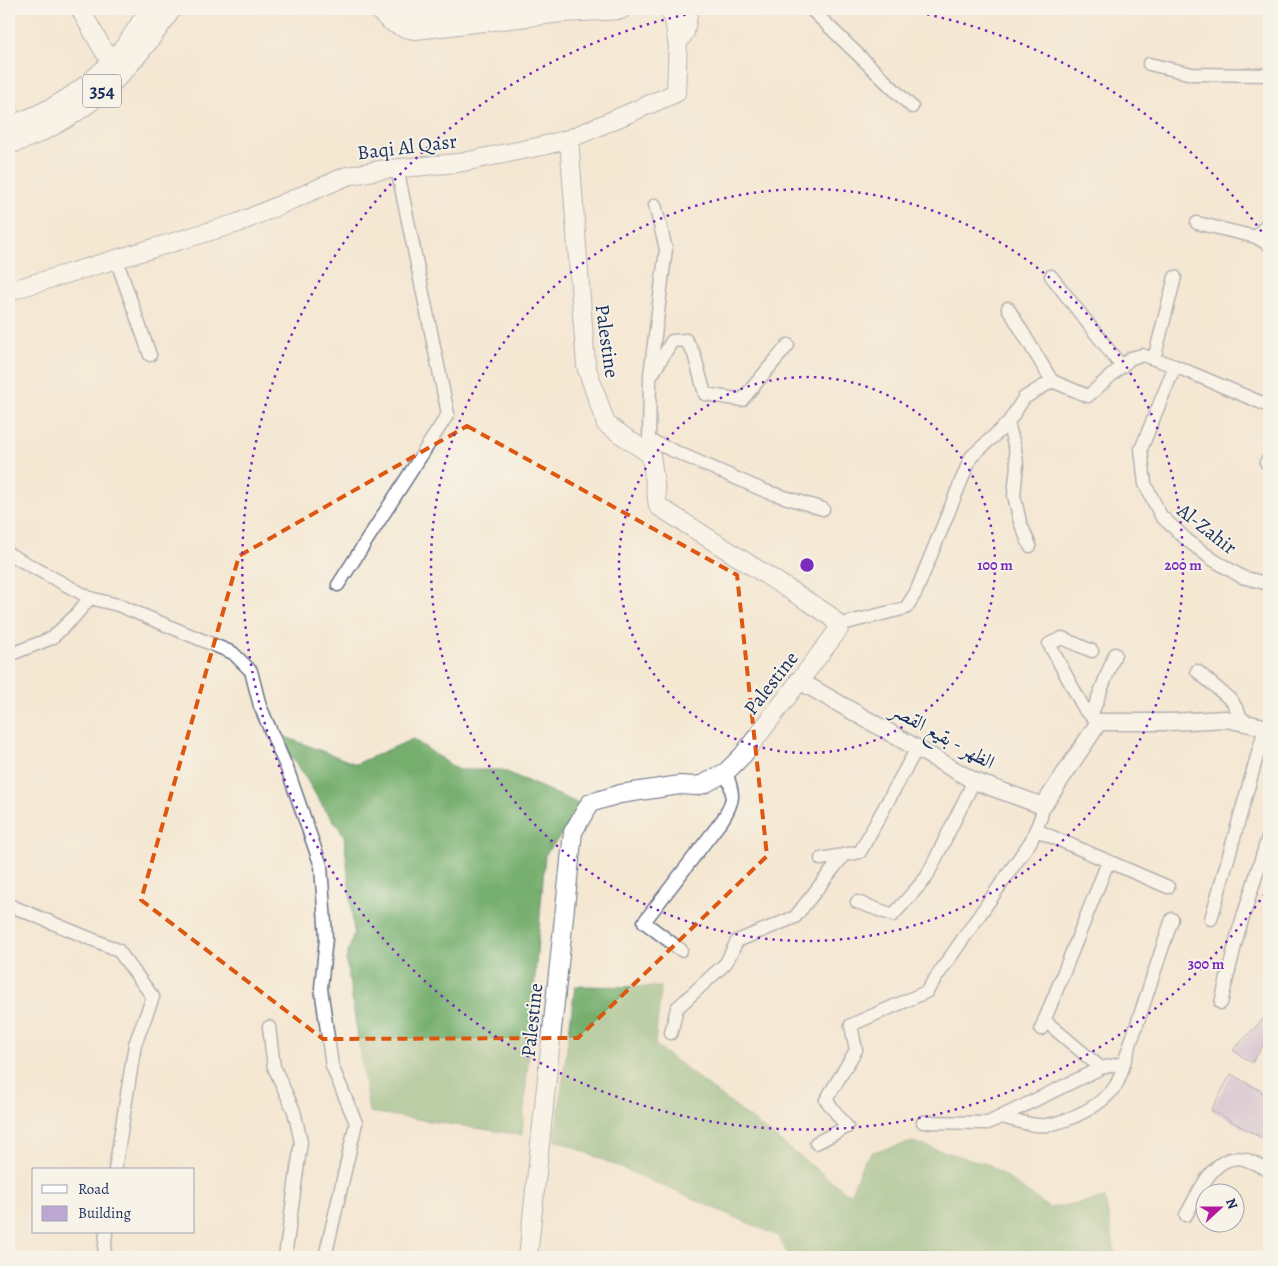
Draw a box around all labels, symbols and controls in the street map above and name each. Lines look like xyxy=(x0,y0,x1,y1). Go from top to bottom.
road number: 354 xyxy=(83,74,121,108)
street label: Baqi Al Qasr xyxy=(356,127,459,167)
street label: Palestine xyxy=(588,302,626,380)
street label: Al-Zahir xyxy=(1171,497,1243,561)
text: 100 m xyxy=(977,555,1013,575)
text: 200 m xyxy=(1164,555,1202,575)
centre of rings xyxy=(798,556,816,574)
street label: Palestine xyxy=(738,646,804,720)
street label: الظهر - بقيع القصر xyxy=(882,695,1000,779)
text: 300 m xyxy=(1188,954,1225,974)
street label: Palestine xyxy=(515,982,549,1058)
legend xyxy=(32,1168,195,1234)
text: Road xyxy=(78,1179,110,1199)
north arrow xyxy=(1196,1184,1246,1234)
text: N xyxy=(1221,1195,1242,1212)
text: Building xyxy=(78,1203,131,1223)

